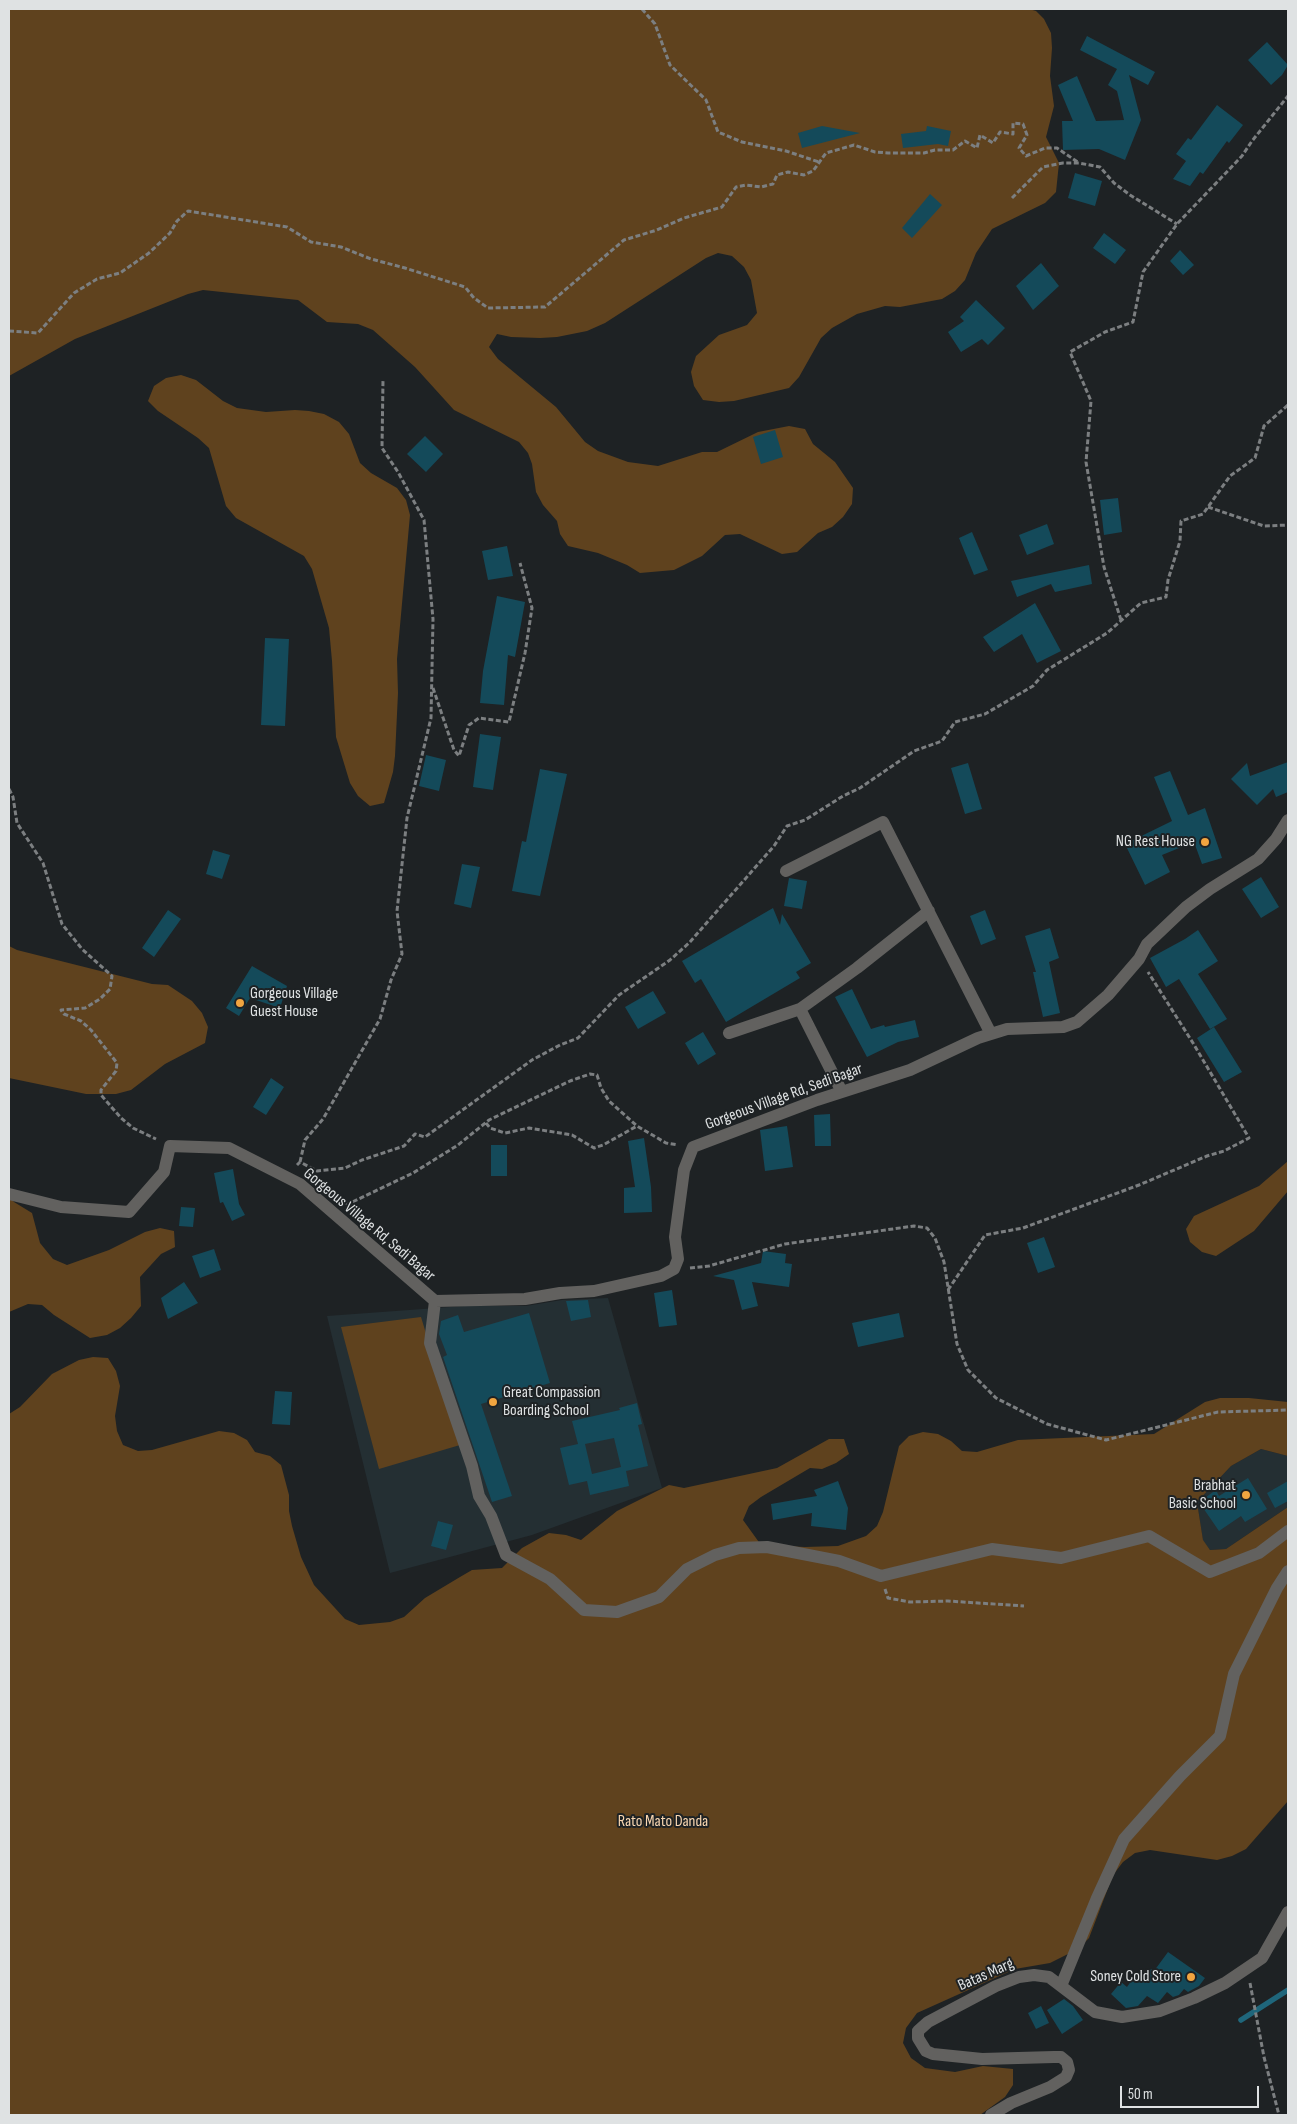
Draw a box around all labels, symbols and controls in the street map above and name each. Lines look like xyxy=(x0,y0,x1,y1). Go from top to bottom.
place label: NG Rest House xyxy=(1116,832,1195,852)
marker: NG Rest House xyxy=(1199,836,1211,848)
place label: Gorgeous Village Guest House xyxy=(250,984,338,1022)
marker: Gorgeous Village Guest House xyxy=(234,997,246,1009)
street label: Gorgeous Village Rd, Sedi Bagar xyxy=(703,1060,865,1134)
street label: Gorgeous Village Rd, Sedi Bagar xyxy=(299,1164,439,1286)
place label: Great Compassion Boarding School xyxy=(503,1383,600,1421)
marker: Great Compassion Boarding School xyxy=(487,1396,499,1408)
place label: Brabhat Basic School xyxy=(1169,1476,1236,1514)
marker: Brabhat Basic School xyxy=(1240,1489,1252,1501)
park label: Rato Mato Danda xyxy=(618,1812,708,1832)
street label: Batas Marg xyxy=(955,1954,1017,1996)
place label: Soney Cold Store xyxy=(1090,1967,1181,1987)
marker: Soney Cold Store xyxy=(1185,1971,1197,1983)
scale bar xyxy=(1122,2076,1261,2108)
text: 50 m xyxy=(1128,2085,1153,2104)

